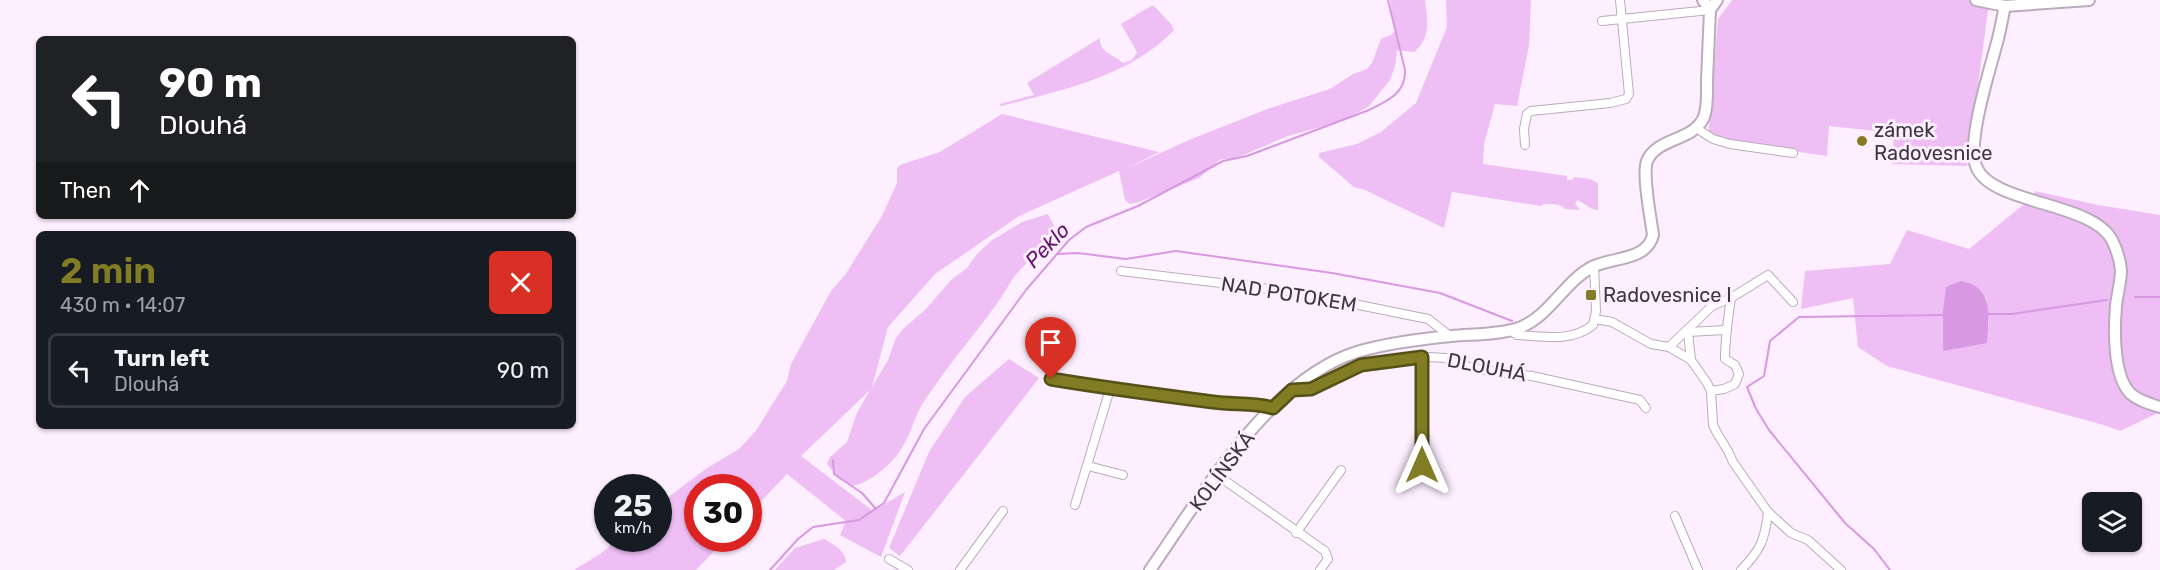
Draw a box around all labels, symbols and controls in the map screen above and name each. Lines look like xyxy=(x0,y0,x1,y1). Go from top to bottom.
text: 90 m xyxy=(159,58,262,108)
icon: left xyxy=(60,60,138,138)
text: Dlouhá xyxy=(159,109,247,141)
place label: zámek Radovesnice xyxy=(1874,118,1992,165)
marker: zámek Radovesnice xyxy=(1855,134,1869,148)
icon: ahead xyxy=(123,174,156,207)
text: Then xyxy=(60,177,111,204)
water label: Peklo xyxy=(1020,217,1074,273)
text: 2 min xyxy=(60,249,156,292)
button: close xyxy=(489,251,552,314)
street label: NAD POTOKEM xyxy=(1220,271,1358,317)
place label: Radovesnice I xyxy=(1603,283,1732,307)
marker: Radovesnice I xyxy=(1584,288,1598,302)
text: 430 m · 14:07 xyxy=(60,293,185,317)
pin xyxy=(1025,317,1076,379)
icon: arrive xyxy=(1034,326,1067,359)
text: Turn left xyxy=(114,345,209,372)
street label: DLOUHÁ xyxy=(1445,348,1529,386)
icon: left xyxy=(63,354,96,387)
text: 90 m xyxy=(497,357,549,384)
text: Dlouhá xyxy=(114,372,179,396)
street label: KOLÍNSKÁ xyxy=(1184,427,1260,515)
position arrow xyxy=(1390,433,1454,497)
speed limit sign: 30 xyxy=(684,474,762,552)
text: 25 xyxy=(614,488,652,524)
map controls xyxy=(2082,492,2142,552)
button: layers xyxy=(2082,492,2142,552)
text: km/h xyxy=(614,519,652,537)

